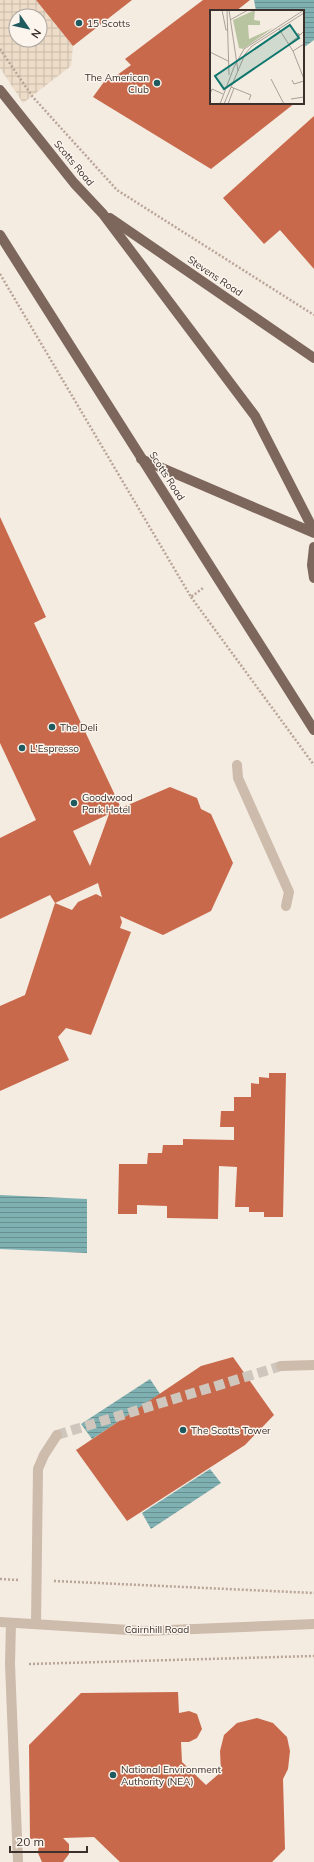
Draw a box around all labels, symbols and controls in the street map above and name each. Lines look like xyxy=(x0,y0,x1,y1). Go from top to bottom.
north arrow xyxy=(8,8,48,48)
inset map xyxy=(210,10,304,104)
place label: 15 Scotts xyxy=(87,17,130,30)
marker: 15 Scotts xyxy=(74,18,84,28)
text: N xyxy=(28,26,44,41)
place label: The American Club xyxy=(85,71,149,96)
marker: The American Club xyxy=(152,78,162,88)
street label: Scotts Road xyxy=(51,137,97,189)
street label: Stevens Road xyxy=(185,253,245,299)
street label: Scotts Road xyxy=(146,449,188,503)
place label: The Deli xyxy=(60,721,98,734)
marker: The Deli xyxy=(47,722,57,732)
place label: L'Espresso xyxy=(30,742,79,755)
marker: L'Espresso xyxy=(17,743,27,753)
place label: Goodwood Park Hotel xyxy=(82,791,133,816)
marker: Goodwood Park Hotel xyxy=(69,798,79,808)
place label: The Scotts Tower xyxy=(191,1424,271,1437)
marker: The Scotts Tower xyxy=(178,1425,188,1435)
street label: Cairnhill Road xyxy=(125,1623,189,1636)
place label: National Environment Authority (NEA) xyxy=(121,1763,222,1788)
marker: National Environment Authority (NEA) xyxy=(108,1770,118,1780)
scale bar xyxy=(10,1828,87,1854)
text: 20 m xyxy=(16,1834,44,1849)

